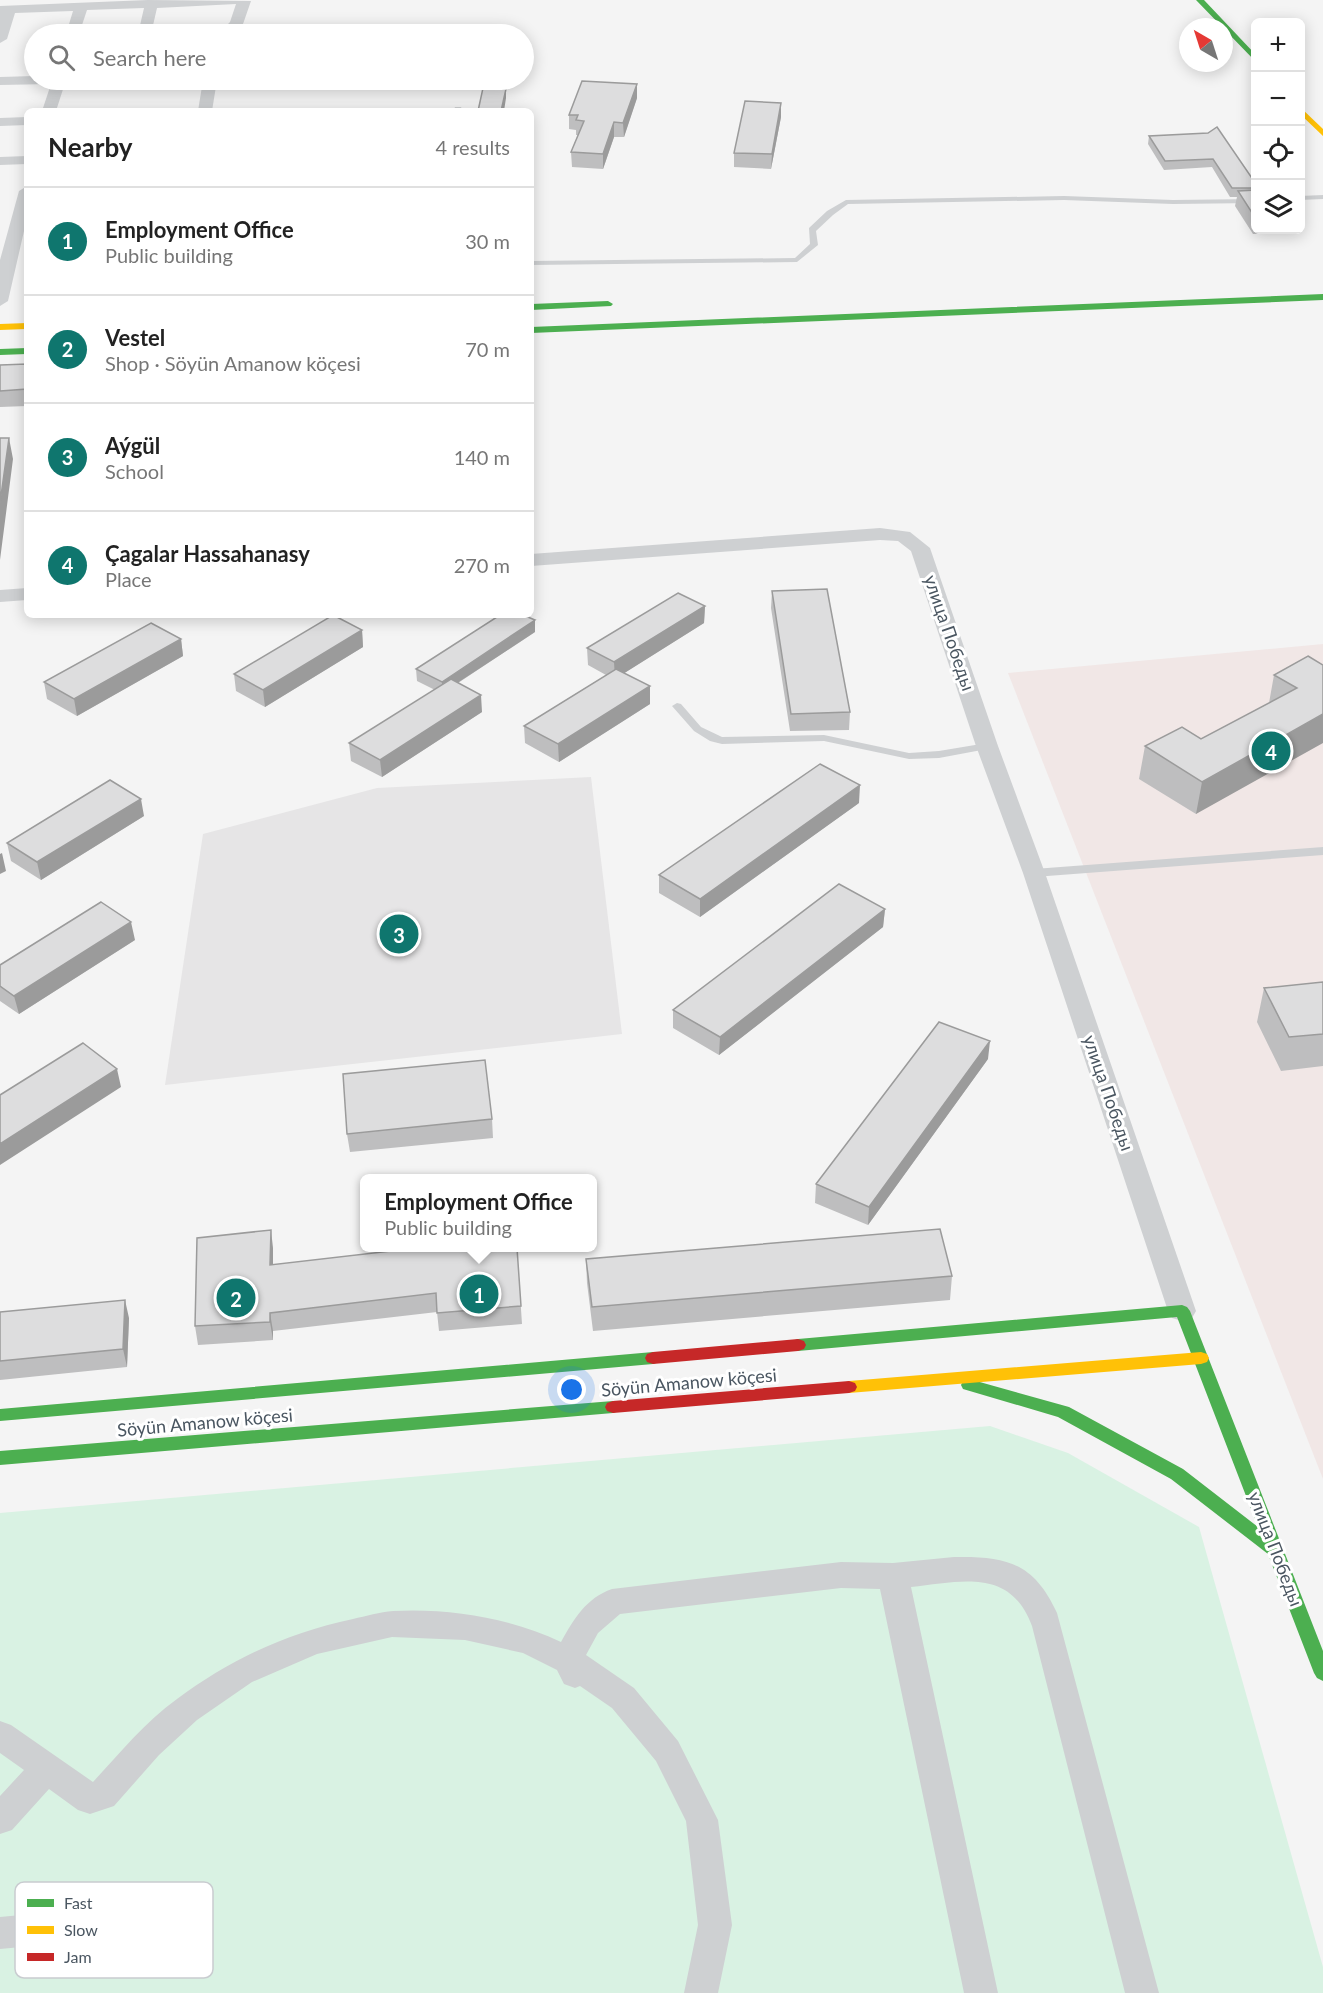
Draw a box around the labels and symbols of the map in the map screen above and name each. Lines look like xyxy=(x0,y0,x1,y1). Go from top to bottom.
north arrow xyxy=(1179,18,1233,72)
street label: улица Победы xyxy=(920,572,980,693)
pin: 4 xyxy=(1252,728,1290,774)
pin: 3 xyxy=(380,912,418,956)
street label: улица Победы xyxy=(1079,1032,1139,1153)
pin: 1 xyxy=(460,1272,498,1316)
pin: 2 xyxy=(216,1276,256,1320)
street label: Söyün Amanow köçesi xyxy=(600,1363,778,1401)
your location xyxy=(557,1375,586,1404)
street label: Söyün Amanow köçesi xyxy=(116,1403,294,1441)
street label: улица Победы xyxy=(1244,1488,1308,1609)
legend xyxy=(15,1882,213,1978)
text: Fast xyxy=(64,1893,93,1912)
text: Slow xyxy=(64,1920,98,1939)
text: Jam xyxy=(64,1947,92,1966)

